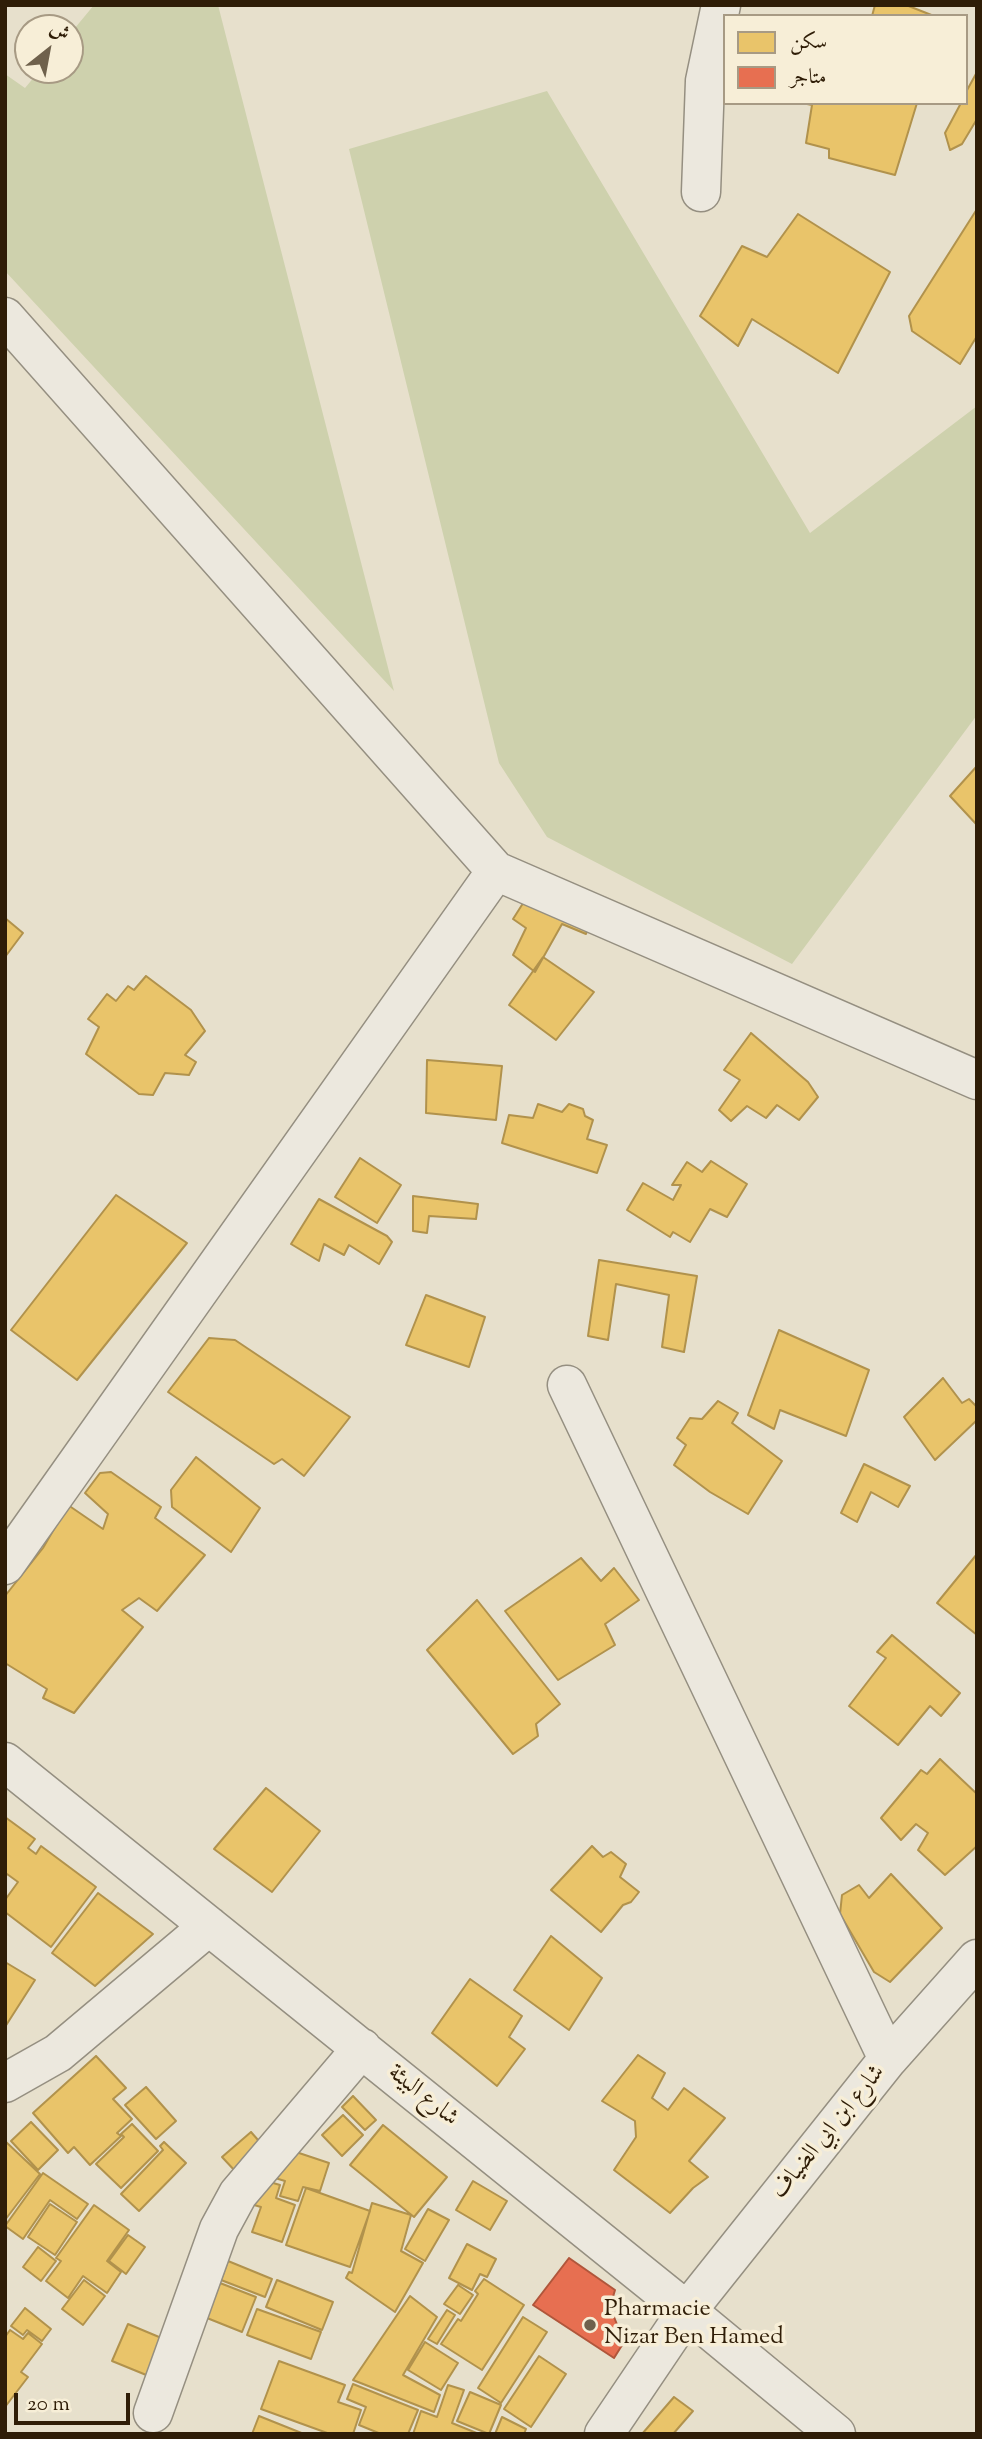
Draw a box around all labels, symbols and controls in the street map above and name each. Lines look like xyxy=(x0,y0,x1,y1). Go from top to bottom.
north arrow xyxy=(14,14,84,84)
legend xyxy=(723,14,968,105)
text: ش xyxy=(44,16,74,49)
text: سكن xyxy=(790,28,827,58)
text: متاجر xyxy=(790,63,827,93)
street label: شارع البيئة xyxy=(381,2060,463,2134)
street label: شارع ابن ابي الضياف xyxy=(767,2060,893,2206)
place label: Pharmacie Nizar Ben Hamed xyxy=(604,2297,784,2353)
marker: Pharmacie Nizar Ben Hamed xyxy=(582,2317,598,2333)
scale bar xyxy=(18,2380,133,2424)
text: 20 m xyxy=(27,2390,70,2420)

